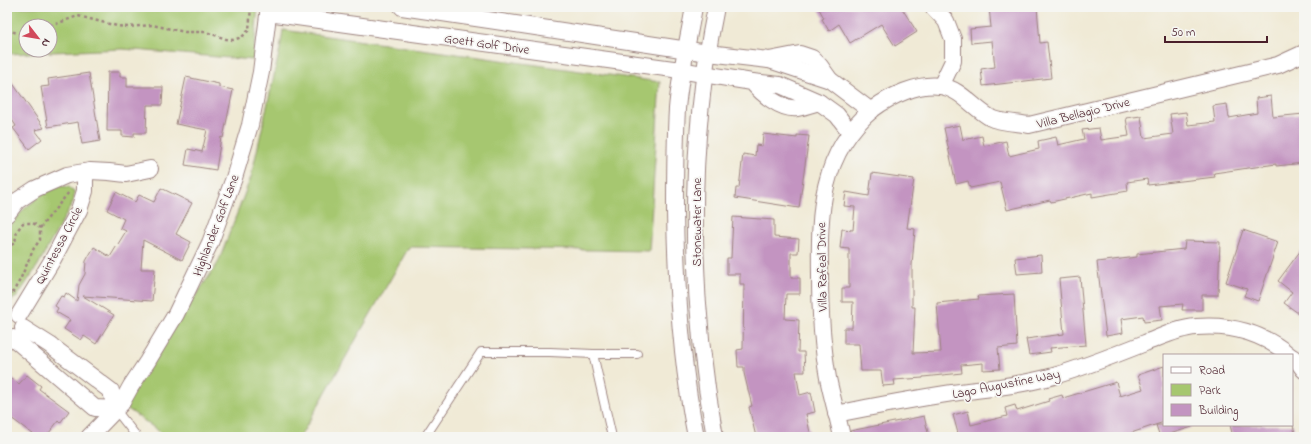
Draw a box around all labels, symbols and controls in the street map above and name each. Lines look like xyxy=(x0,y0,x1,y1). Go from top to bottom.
north arrow xyxy=(18,18,58,58)
scale bar xyxy=(1165,18,1267,44)
text: 50 m xyxy=(1171,24,1195,42)
street label: Goett Golf Drive xyxy=(443,29,531,60)
text: N xyxy=(37,35,54,50)
street label: Villa Bellagio Drive xyxy=(1034,93,1132,135)
street label: Highlander Golf Lane xyxy=(188,172,246,279)
street label: Stonewater Lane xyxy=(688,177,707,266)
street label: Quintessa Circle xyxy=(31,203,88,288)
street label: Villa Rafeal Drive xyxy=(812,222,833,313)
legend xyxy=(1163,354,1293,426)
text: Road xyxy=(1199,362,1225,380)
street label: Lago Augustine Way xyxy=(951,365,1062,405)
text: Park xyxy=(1199,382,1221,400)
text: Building xyxy=(1198,402,1238,421)

